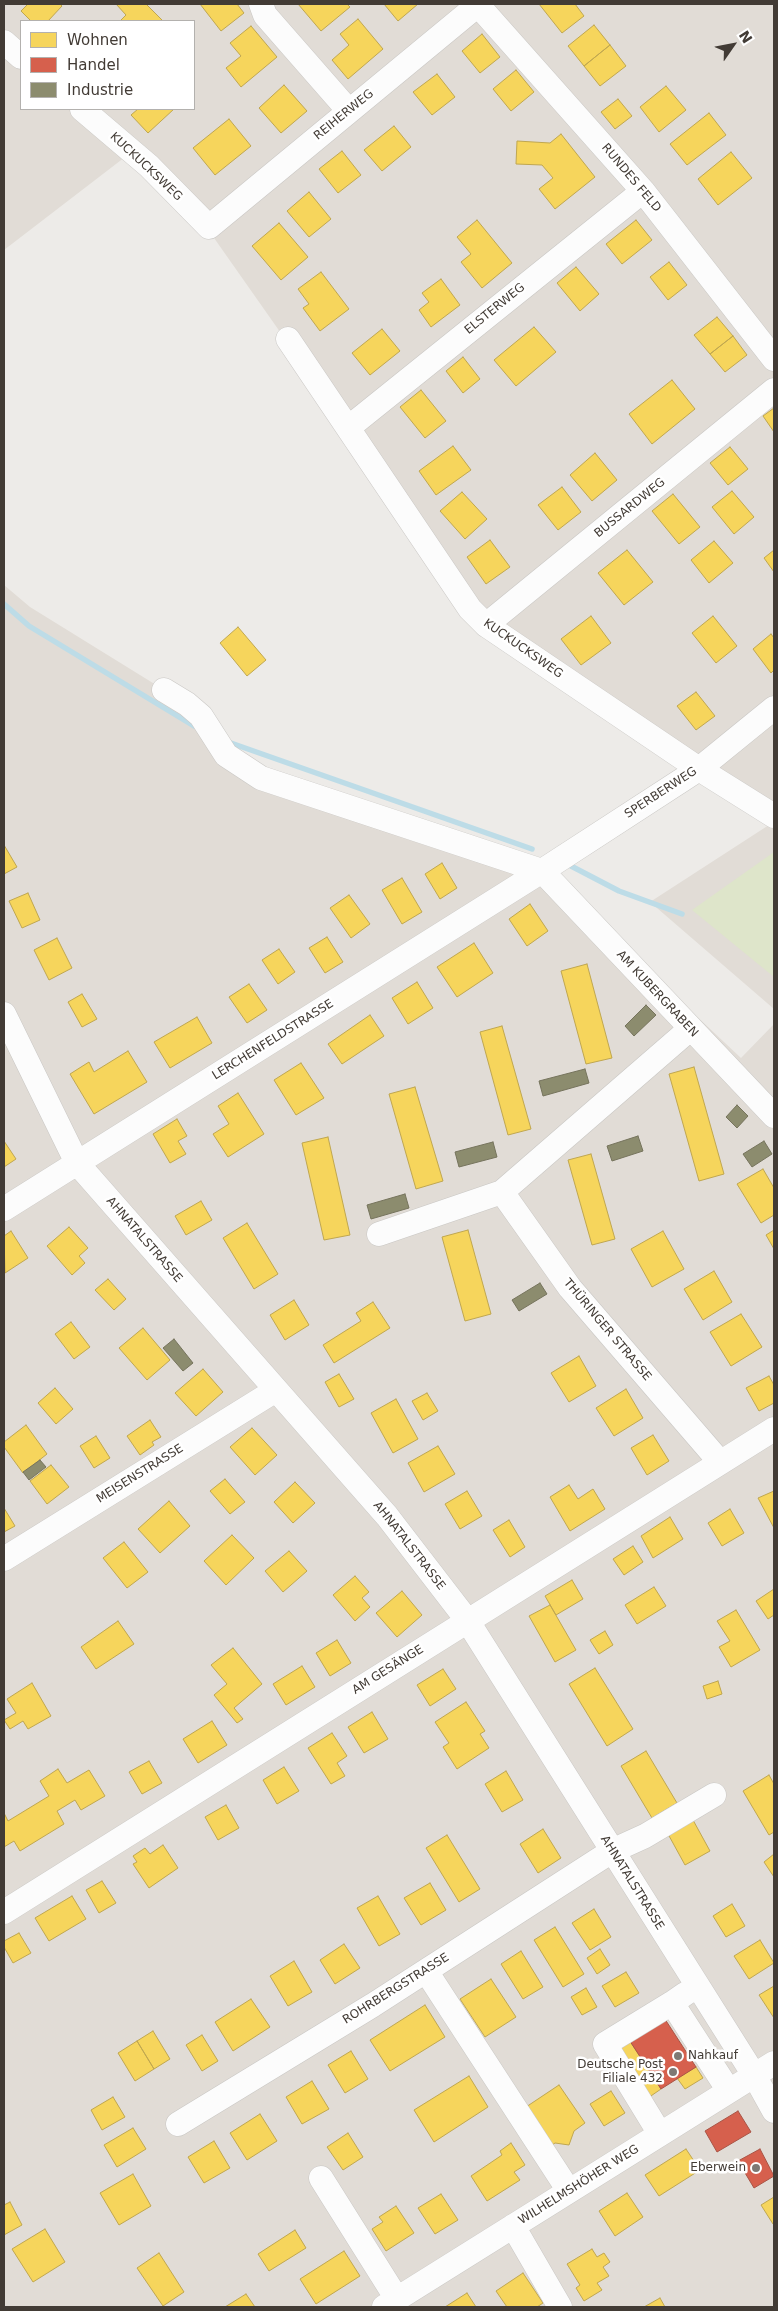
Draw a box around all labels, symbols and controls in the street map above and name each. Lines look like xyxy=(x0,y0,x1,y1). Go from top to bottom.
legend xyxy=(20,20,195,110)
north arrow xyxy=(708,20,758,70)
text: N xyxy=(736,28,755,46)
text: Wohnen xyxy=(67,31,128,49)
text: Handel xyxy=(67,56,120,74)
text: Industrie xyxy=(67,81,133,99)
street label: REIHERWEG xyxy=(311,87,377,143)
street label: KUCKUCKSWEG xyxy=(107,130,185,204)
street label: RUNDES FELD xyxy=(598,141,664,215)
street label: ELSTERWEG xyxy=(462,280,528,338)
street label: BUSSARDWEG xyxy=(592,475,668,541)
street label: KUCKUCKSWEG xyxy=(481,616,565,682)
street label: SPERBERWEG xyxy=(622,764,700,822)
street label: AM KUBERGRABEN xyxy=(613,948,701,1040)
street label: LERCHENFELDSTRASSE xyxy=(210,997,336,1083)
street label: AHNATALSTRASSE xyxy=(103,1194,185,1286)
street label: THÜRINGER STRASSE xyxy=(560,1276,654,1384)
street label: MEISENSTRASSE xyxy=(94,1442,186,1506)
street label: AHNATALSTRASSE xyxy=(370,1499,448,1593)
street label: AM GESÄNGE xyxy=(350,1642,426,1698)
street label: AHNATALSTRASSE xyxy=(597,1833,667,1933)
street label: ROHRBERGSTRASSE xyxy=(340,1950,452,2028)
place label: Nahkauf xyxy=(688,2049,738,2063)
marker: Nahkauf xyxy=(672,2050,684,2062)
place label: Deutsche Post Filiale 432 xyxy=(577,2058,663,2086)
marker: Deutsche Post Filiale 432 xyxy=(667,2066,679,2078)
street label: WILHELMSHÖHER WEG xyxy=(516,2142,642,2228)
place label: Eberwein xyxy=(690,2161,746,2175)
marker: Eberwein xyxy=(750,2162,762,2174)

